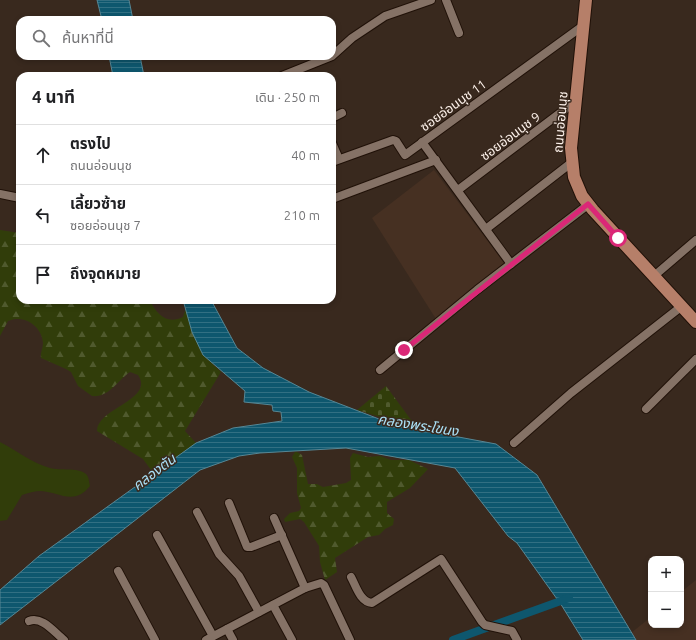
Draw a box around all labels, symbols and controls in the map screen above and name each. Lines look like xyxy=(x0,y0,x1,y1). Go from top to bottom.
search box xyxy=(16,16,336,60)
icon: search xyxy=(30,27,52,49)
text: ค้นหาที่นี่ xyxy=(62,29,114,46)
street label: ซอยอ่อนนุช 11 xyxy=(417,76,489,134)
text: 4 นาที xyxy=(32,87,75,106)
text: เดิน · 250 m xyxy=(255,90,320,104)
street label: ถนนอ่อนนุช xyxy=(550,91,571,153)
street label: ซอยอ่อนนุช 9 xyxy=(478,109,543,164)
text: ตรงไป xyxy=(70,135,111,152)
icon: ahead xyxy=(32,144,54,166)
text: 40 m xyxy=(291,148,320,162)
text: ถนนอ่อนนุช xyxy=(70,158,132,172)
text: เลี้ยวซ้าย xyxy=(70,195,126,212)
icon: left xyxy=(32,204,54,226)
text: 210 m xyxy=(284,208,320,222)
text: ซอยอ่อนนุช 7 xyxy=(70,218,141,232)
route start xyxy=(609,229,627,247)
icon: arrive xyxy=(32,264,54,286)
text: ถึงจุดหมาย xyxy=(70,265,141,282)
route end xyxy=(395,341,413,359)
water label: คลองพระโขนง xyxy=(377,411,461,439)
water label: คลองตัน xyxy=(129,450,180,493)
map controls xyxy=(648,556,684,628)
button: + xyxy=(648,556,684,592)
button: − xyxy=(648,592,684,628)

